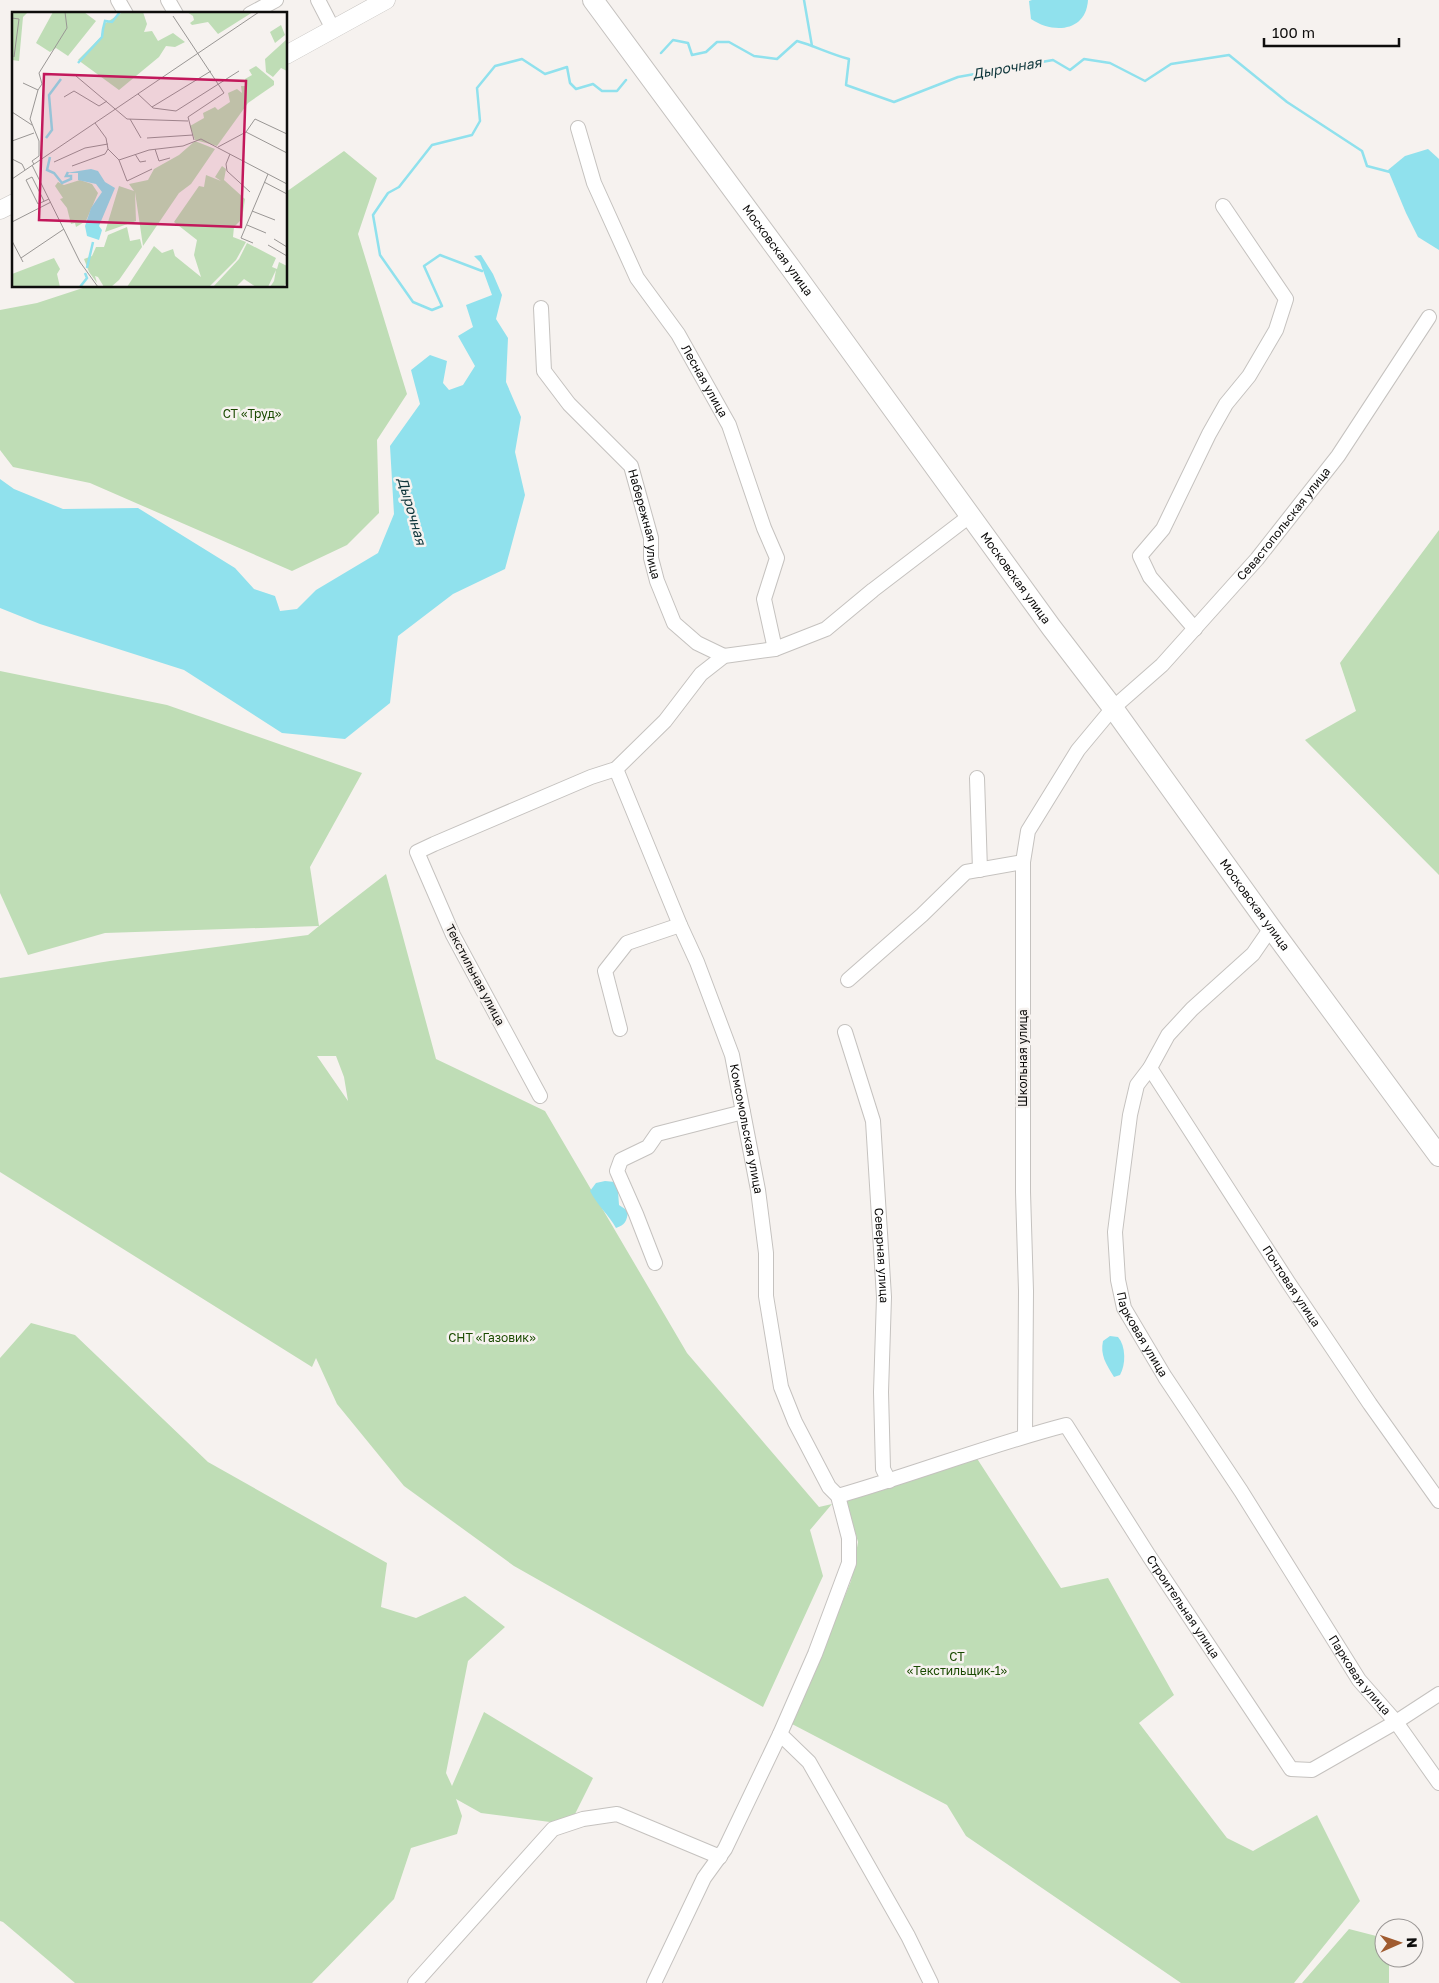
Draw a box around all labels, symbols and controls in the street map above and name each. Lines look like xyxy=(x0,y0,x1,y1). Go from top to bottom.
inset map xyxy=(12,12,288,288)
scale bar xyxy=(1264,15,1399,47)
text: 100 m xyxy=(1272,23,1315,41)
water label: Дырочная xyxy=(970,53,1044,82)
street label: Московская улица xyxy=(739,201,817,299)
street label: Лесная улица xyxy=(678,342,731,420)
park label: СТ «Труд» xyxy=(223,406,282,421)
street label: Севастопольская улица xyxy=(1233,464,1333,583)
street label: Набережная улица xyxy=(625,467,664,581)
water label: Дырочная xyxy=(394,474,431,548)
street label: Московская улица xyxy=(978,529,1054,627)
street label: Московская улица xyxy=(1217,856,1293,954)
street label: Текстильная улица xyxy=(442,922,508,1028)
street label: Школьная улица xyxy=(1015,1009,1030,1107)
street label: Комсомольская улица xyxy=(727,1063,766,1195)
street label: Северная улица xyxy=(871,1207,892,1303)
street label: Почтовая улица xyxy=(1259,1242,1324,1330)
street label: Парковая улица xyxy=(1114,1290,1171,1380)
park label: СНТ «Газовик» xyxy=(448,1330,536,1345)
street label: Строительная улица xyxy=(1143,1552,1223,1661)
street label: Парковая улица xyxy=(1326,1632,1394,1718)
park label: СТ «Текстильщик-1» xyxy=(907,1649,1008,1678)
north arrow xyxy=(1374,1918,1424,1968)
text: N xyxy=(1404,1937,1421,1948)

